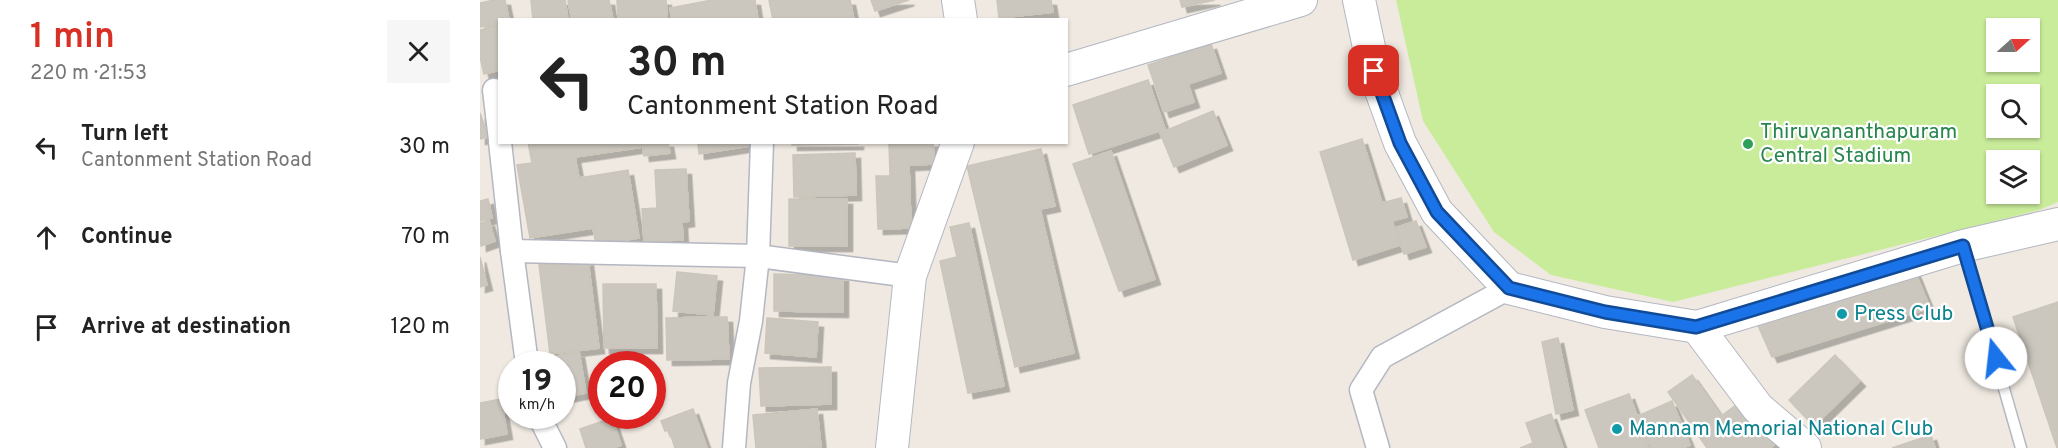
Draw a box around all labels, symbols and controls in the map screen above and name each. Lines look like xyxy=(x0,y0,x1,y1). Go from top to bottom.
text: 1 min xyxy=(30,15,115,61)
north arrow xyxy=(1986,18,2040,72)
map controls xyxy=(1986,18,2040,204)
button: close xyxy=(387,20,450,83)
text: 30 m xyxy=(627,38,726,91)
icon: left xyxy=(528,42,606,120)
pin xyxy=(1348,45,1399,96)
icon: arrive xyxy=(1357,54,1390,87)
text: 220 m · 21:53 xyxy=(30,61,147,87)
button: search xyxy=(1986,84,2040,138)
text: Cantonment Station Road xyxy=(627,90,939,124)
place label: Thiruvananthapuram Central Stadium xyxy=(1760,119,1957,170)
text: Turn left xyxy=(81,121,169,148)
icon: left xyxy=(30,131,63,164)
text: 30 m xyxy=(399,134,450,161)
marker: Thiruvananthapuram Central Stadium xyxy=(1741,137,1755,151)
text: Cantonment Station Road xyxy=(81,148,312,174)
button: layers xyxy=(1986,150,2040,204)
icon: ahead xyxy=(30,221,63,254)
text: Continue xyxy=(81,224,172,251)
text: 70 m xyxy=(401,224,450,251)
place label: Press Club xyxy=(1854,301,1953,328)
marker: Press Club xyxy=(1835,307,1849,321)
icon: arrive xyxy=(30,311,63,344)
text: Arrive at destination xyxy=(81,314,291,341)
text: 120 m xyxy=(390,314,450,341)
position arrow xyxy=(1964,326,2028,390)
speed limit sign: 20 xyxy=(588,351,666,429)
text: 19 xyxy=(522,364,552,401)
text: km/h xyxy=(519,396,555,415)
place label: Mannam Memorial National Club xyxy=(1629,416,1933,443)
marker: Mannam Memorial National Club xyxy=(1610,422,1624,436)

